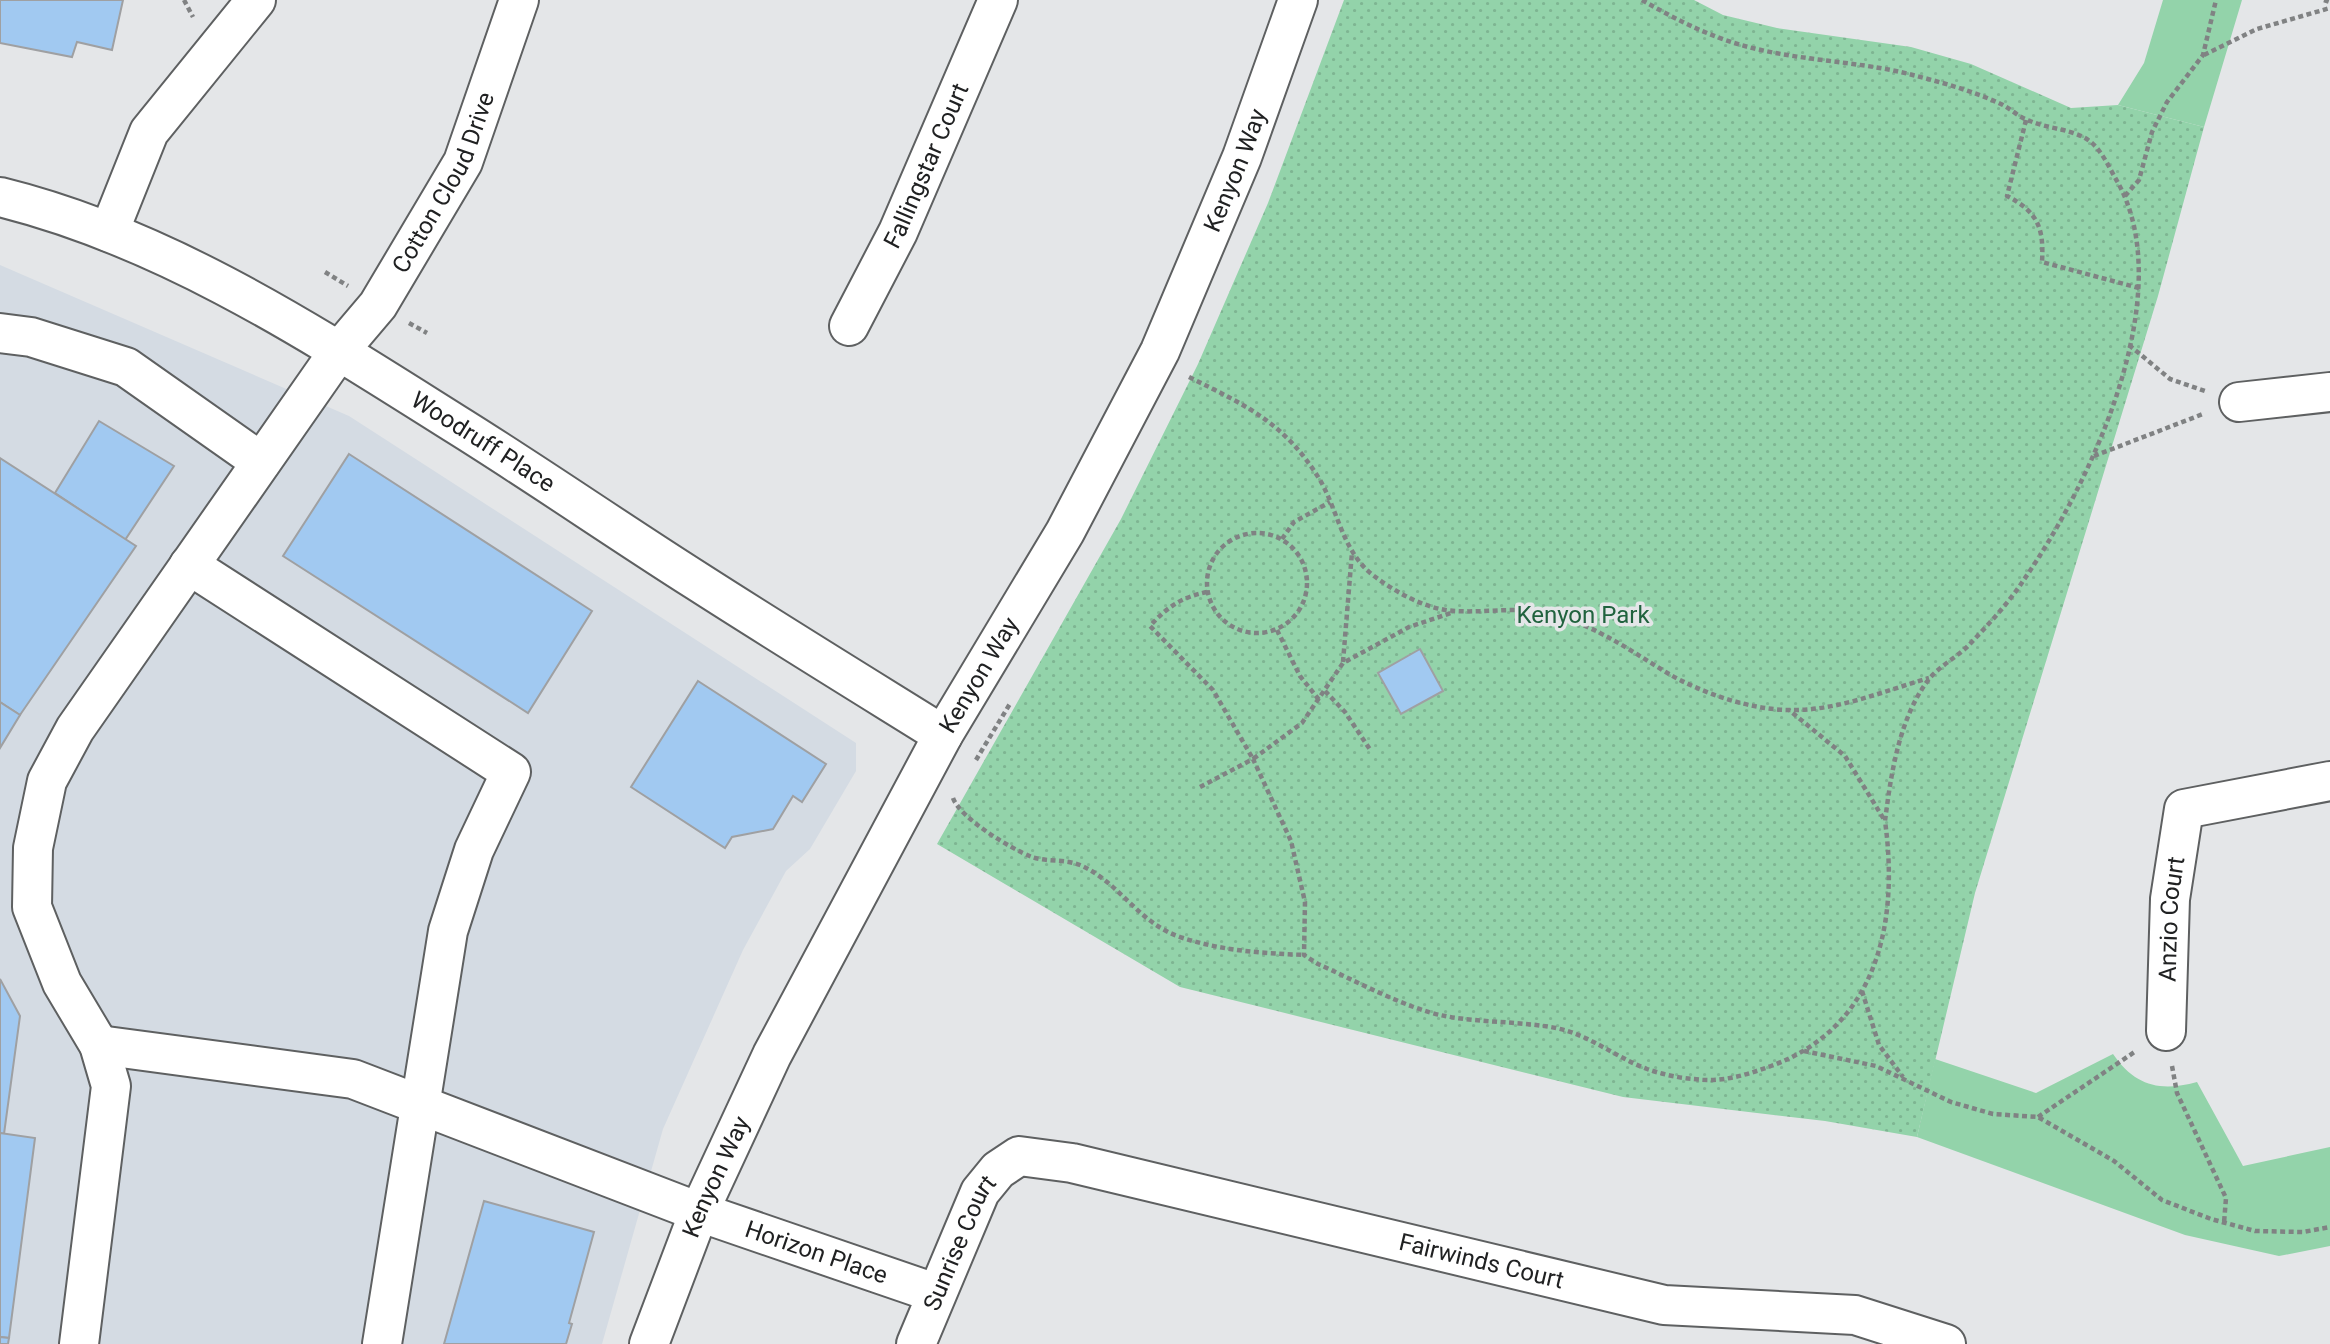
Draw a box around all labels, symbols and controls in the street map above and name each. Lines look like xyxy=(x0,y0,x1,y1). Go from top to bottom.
street label: Fallingstar Court xyxy=(878,79,974,253)
street label: Cotton Cloud Drive xyxy=(386,89,500,278)
street label: Kenyon Way xyxy=(1198,105,1272,236)
street label: Woodruff Place xyxy=(406,386,560,498)
park label: Kenyon Park xyxy=(1516,601,1650,629)
street label: Kenyon Way xyxy=(934,612,1025,738)
street label: Anzio Court xyxy=(2153,855,2190,982)
street label: Kenyon Way xyxy=(677,1111,756,1241)
street label: Sunrise Court xyxy=(918,1169,1002,1315)
street label: Horizon Place xyxy=(741,1215,891,1290)
street label: Fairwinds Court xyxy=(1396,1228,1567,1294)

